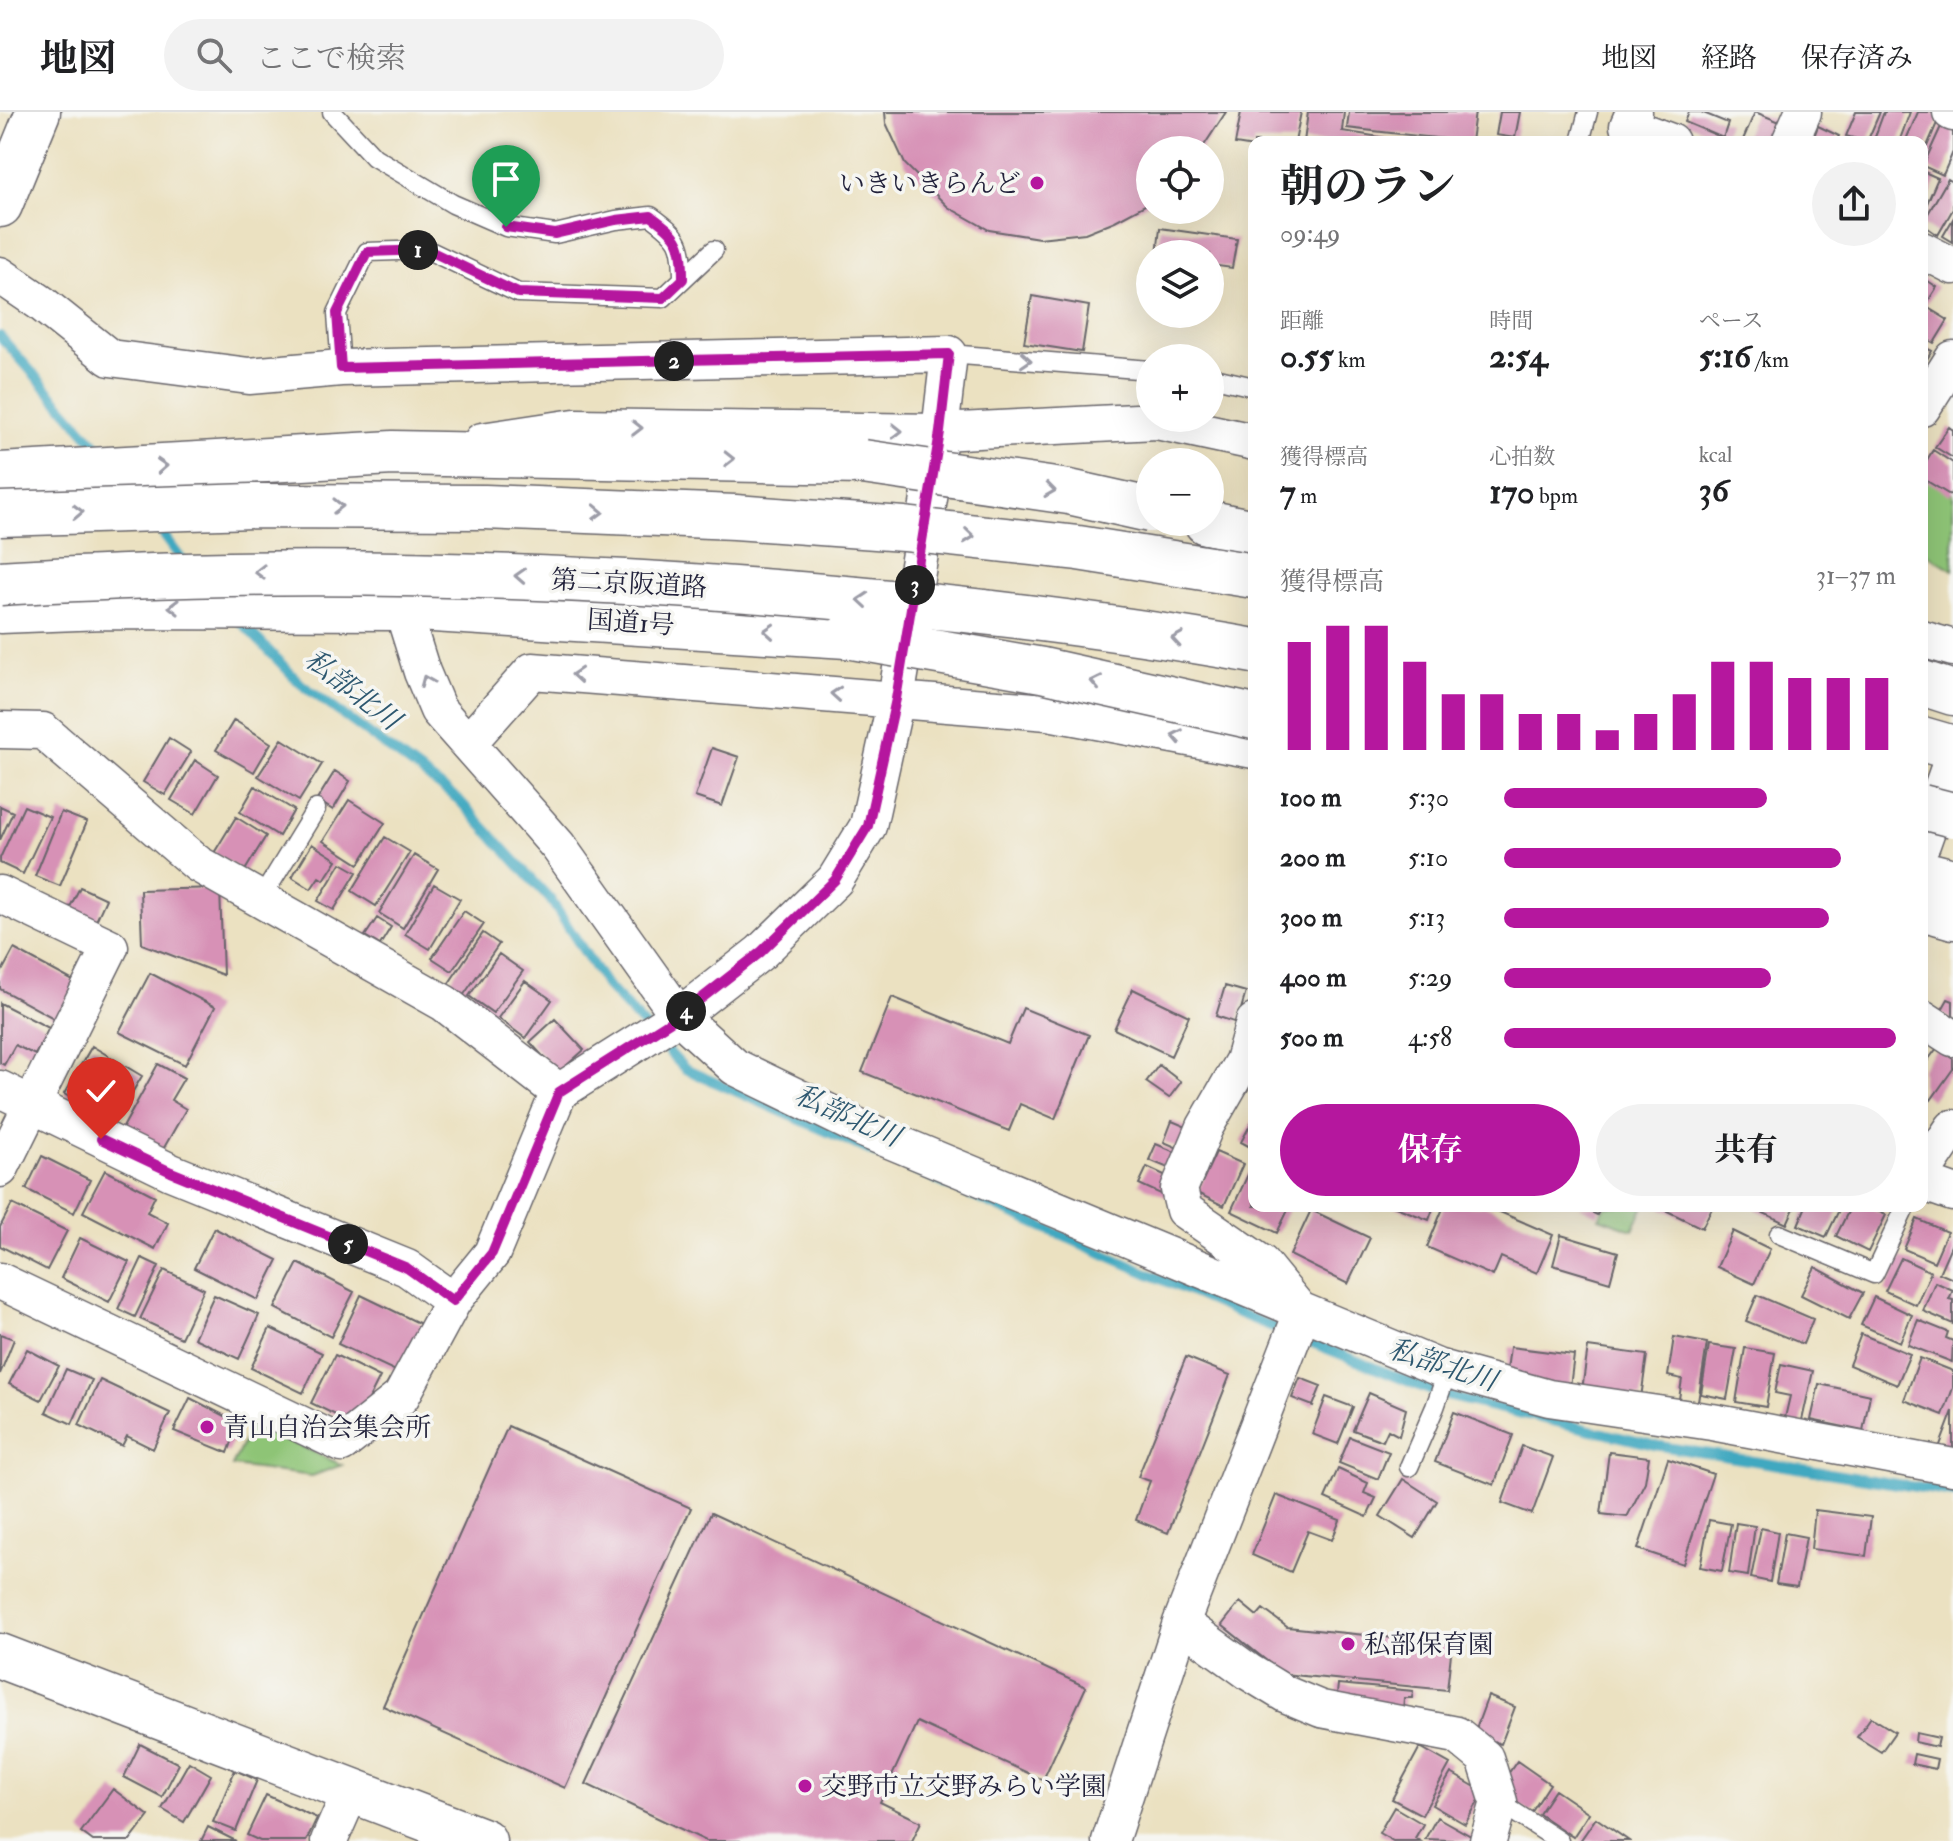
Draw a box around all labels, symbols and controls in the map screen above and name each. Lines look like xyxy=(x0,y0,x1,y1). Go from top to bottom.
search box xyxy=(164,19,724,91)
icon: search xyxy=(192,33,236,77)
text: 地図 xyxy=(40,35,116,83)
text: ここで検索 xyxy=(256,40,406,77)
text: 地図 xyxy=(1601,41,1657,76)
text: 経路 xyxy=(1701,41,1757,76)
text: 保存済み xyxy=(1801,41,1913,76)
map controls xyxy=(1136,136,1224,536)
button: locate xyxy=(1136,136,1224,224)
pin xyxy=(472,145,540,227)
icon: arrive xyxy=(484,157,528,201)
text: 朝のラン xyxy=(1280,160,1456,215)
button: share xyxy=(1812,162,1896,246)
place label: いきいきらんど xyxy=(839,168,1021,200)
marker: いきいきらんど xyxy=(1028,174,1046,192)
text: 09:49 xyxy=(1280,218,1340,250)
pin: 1 xyxy=(398,230,438,270)
text: 1 xyxy=(414,236,422,264)
button: layers xyxy=(1136,240,1224,328)
text: 距離 xyxy=(1280,307,1324,335)
text: 時間 xyxy=(1489,307,1533,335)
text: ペース xyxy=(1699,307,1764,335)
text: 0.55 xyxy=(1280,335,1333,378)
text: 2:54 xyxy=(1489,335,1547,378)
text: 5:16 xyxy=(1699,335,1751,378)
pin: 2 xyxy=(654,341,694,381)
button: + xyxy=(1136,344,1224,432)
text: km xyxy=(1333,346,1366,374)
text: /km xyxy=(1751,346,1789,374)
text: 2 xyxy=(668,347,680,375)
one-way arrow xyxy=(1020,352,1033,369)
one-way arrow xyxy=(631,419,644,437)
one-way arrow xyxy=(891,423,904,440)
text: kcal xyxy=(1699,441,1732,469)
text: 獲得標高 xyxy=(1280,443,1368,471)
text: 心拍数 xyxy=(1489,443,1555,471)
button: − xyxy=(1136,448,1224,536)
one-way arrow xyxy=(723,451,736,468)
one-way arrow xyxy=(156,458,169,475)
text: 36 xyxy=(1699,469,1729,512)
text: 7 xyxy=(1280,471,1296,514)
text: 170 xyxy=(1489,471,1534,514)
one-way arrow xyxy=(1044,481,1057,498)
text: m xyxy=(1296,482,1317,510)
text: bpm xyxy=(1534,482,1578,510)
one-way arrow xyxy=(332,497,345,515)
one-way arrow xyxy=(72,503,85,520)
one-way arrow xyxy=(592,503,605,520)
one-way arrow xyxy=(963,528,976,545)
text: 31–37 m xyxy=(1816,560,1896,592)
one-way arrow xyxy=(253,563,266,581)
street label: 第二京阪道路 xyxy=(550,564,708,604)
pin: 3 xyxy=(895,565,935,605)
text: 獲得標高 xyxy=(1280,566,1384,598)
one-way arrow xyxy=(513,568,526,585)
text: 3 xyxy=(911,571,919,599)
one-way arrow xyxy=(857,592,870,609)
one-way arrow xyxy=(167,598,180,616)
street label: 国道1号 xyxy=(586,604,676,642)
one-way arrow xyxy=(763,623,776,640)
one-way arrow xyxy=(1170,631,1184,648)
water label: 私部北川 xyxy=(297,642,409,740)
one-way arrow xyxy=(570,667,583,684)
one-way arrow xyxy=(419,674,436,688)
one-way arrow xyxy=(1089,674,1103,691)
one-way arrow xyxy=(829,686,842,703)
one-way arrow xyxy=(1171,728,1185,745)
text: 100 m xyxy=(1280,782,1341,814)
text: 5:30 xyxy=(1408,782,1449,814)
text: 200 m xyxy=(1280,842,1345,874)
text: 5:10 xyxy=(1408,842,1448,874)
text: 300 m xyxy=(1280,902,1342,934)
text: 5:13 xyxy=(1408,902,1445,934)
text: 400 m xyxy=(1280,962,1346,994)
text: 5:29 xyxy=(1408,962,1452,994)
pin: 4 xyxy=(666,991,706,1031)
text: 4 xyxy=(680,997,692,1025)
text: 500 m xyxy=(1280,1022,1344,1054)
text: 4:58 xyxy=(1408,1022,1452,1054)
pin xyxy=(67,1057,135,1139)
icon: check xyxy=(79,1069,123,1113)
water label: 私部北川 xyxy=(789,1078,908,1156)
button: 保存 xyxy=(1280,1104,1580,1196)
button: 共有 xyxy=(1596,1104,1896,1196)
pin: 5 xyxy=(328,1224,368,1264)
text: 5 xyxy=(343,1230,353,1258)
water label: 私部北川 xyxy=(1384,1331,1504,1400)
place label: 青山自治会集会所 xyxy=(223,1412,431,1444)
marker: 青山自治会集会所 xyxy=(198,1418,216,1436)
place label: 私部保育園 xyxy=(1364,1629,1494,1661)
marker: 私部保育園 xyxy=(1339,1635,1357,1653)
place label: 交野市立交野みらい学園 xyxy=(821,1771,1107,1803)
marker: 交野市立交野みらい学園 xyxy=(796,1777,814,1795)

